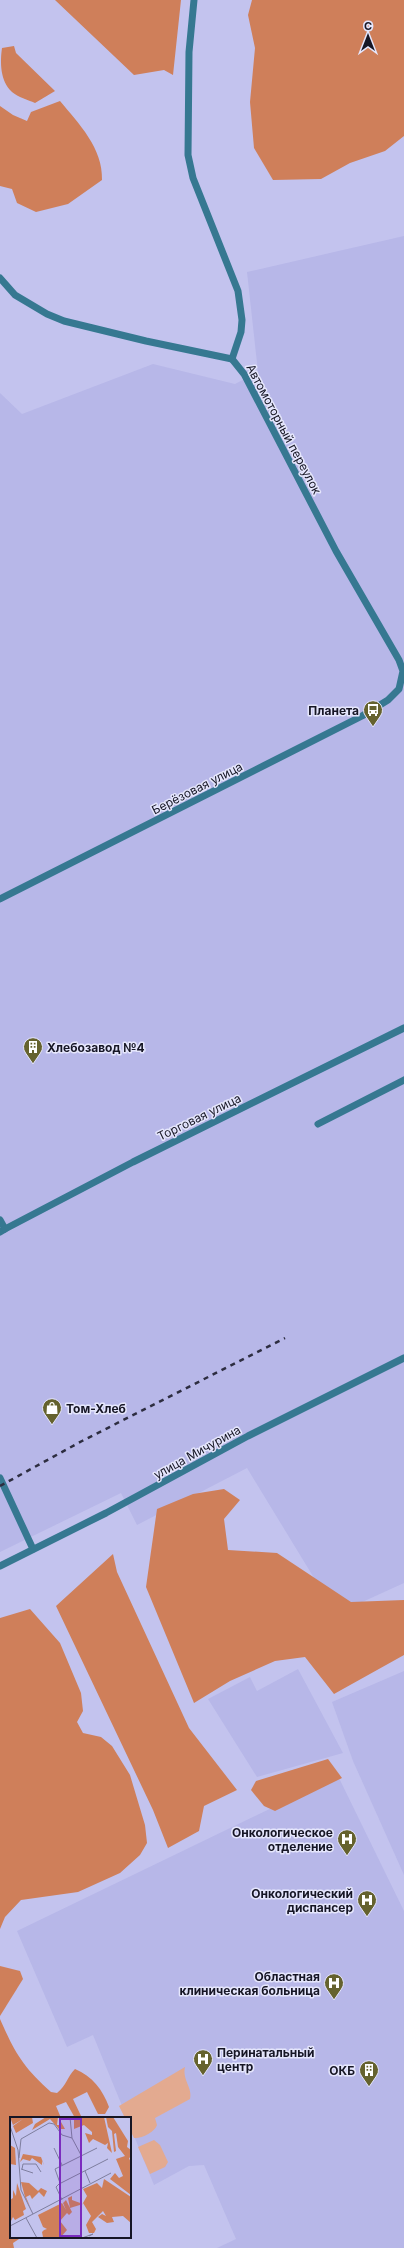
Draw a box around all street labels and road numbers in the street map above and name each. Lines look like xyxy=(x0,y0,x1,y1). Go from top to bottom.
street label: Автомоторный переулок xyxy=(243,361,325,497)
street label: Берёзовая улица xyxy=(149,759,245,817)
street label: Торговая улица xyxy=(155,1090,243,1144)
street label: улица Мичурина xyxy=(151,1422,243,1482)

